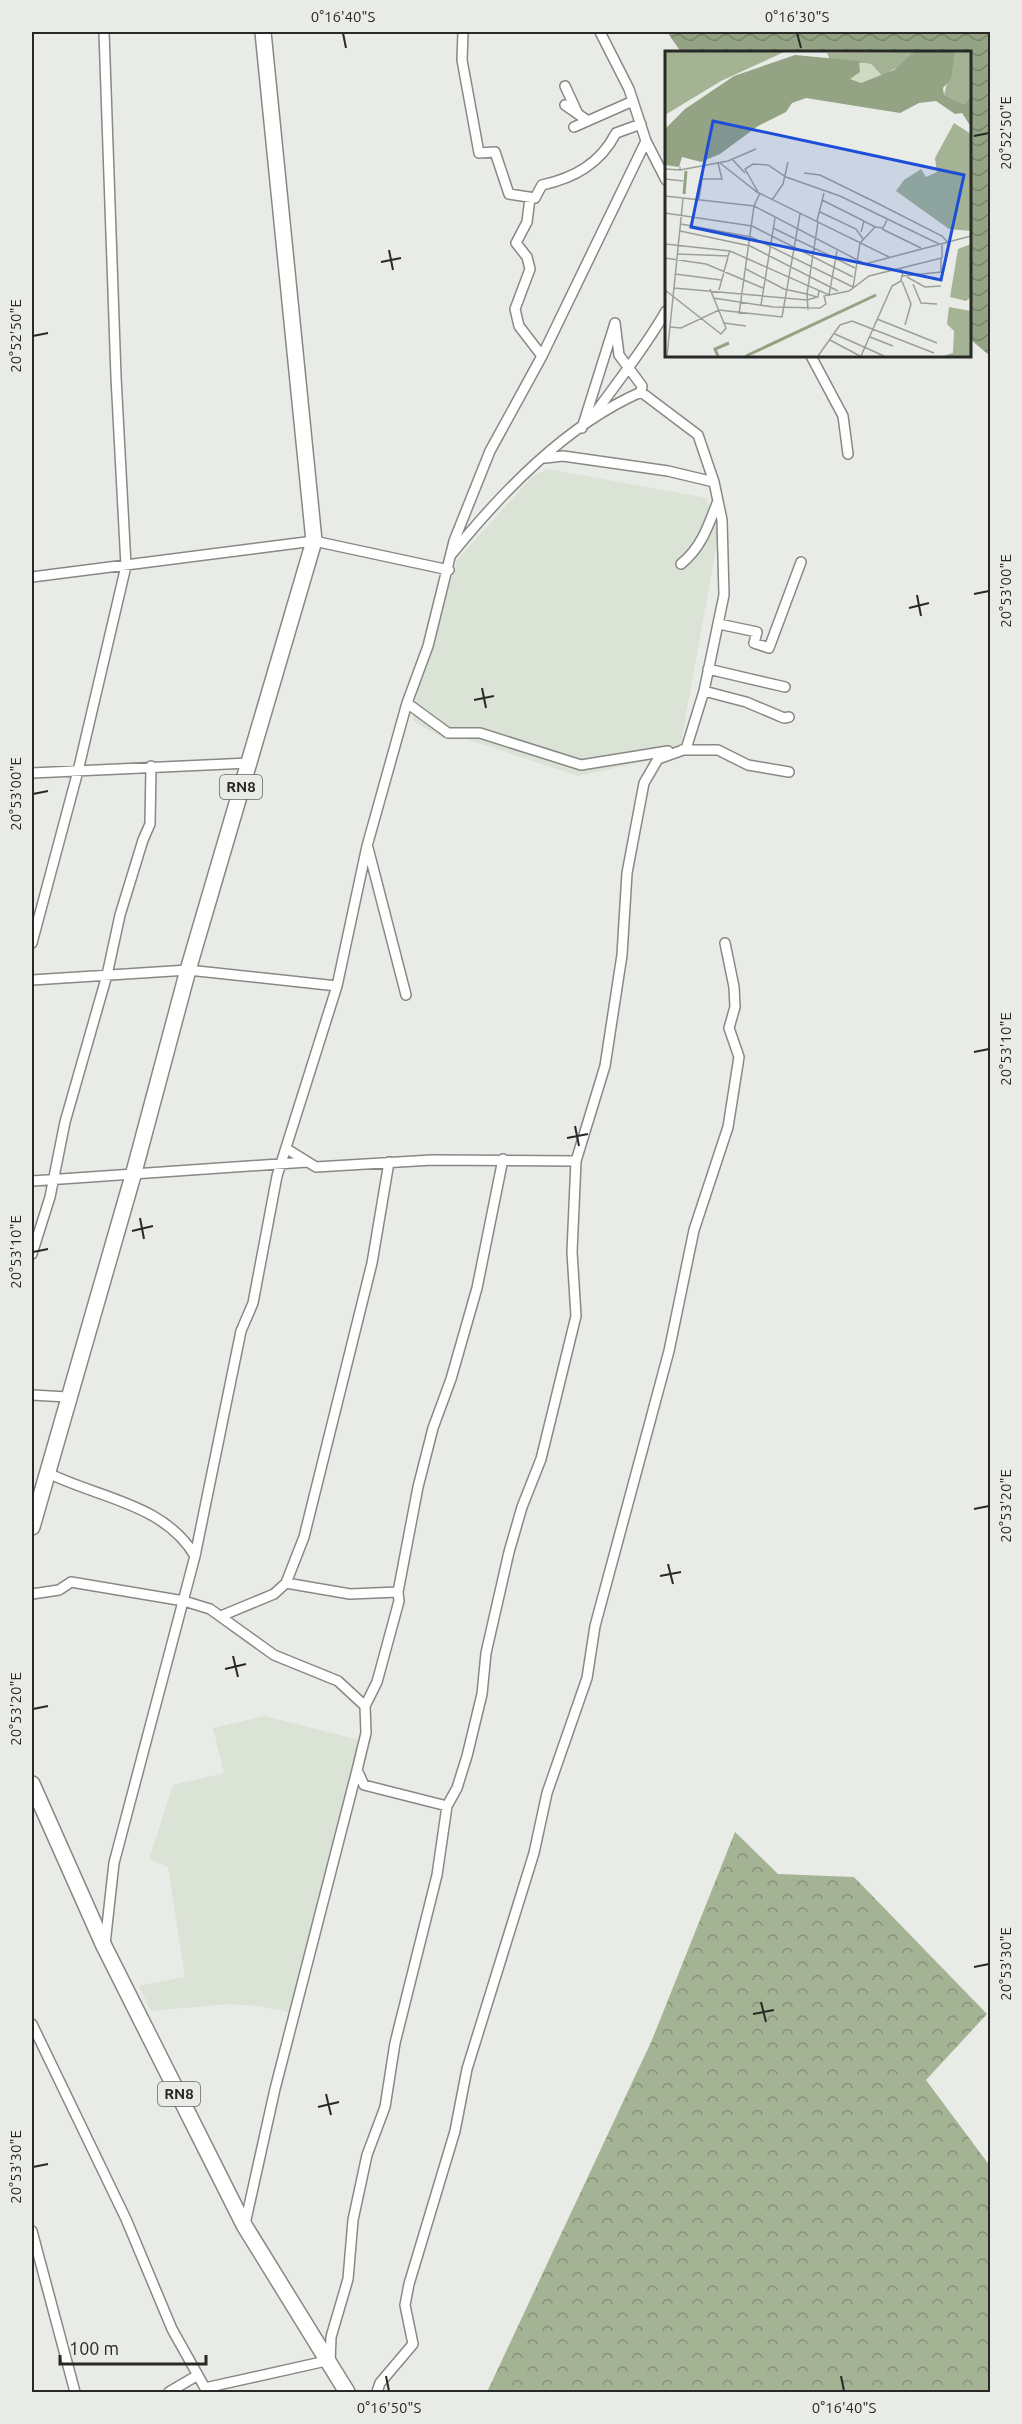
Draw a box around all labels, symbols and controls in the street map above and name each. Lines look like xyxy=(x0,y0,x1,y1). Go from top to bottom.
text: 0°16'40"S xyxy=(311,8,375,25)
text: 0°16'30"S xyxy=(765,8,829,25)
inset map xyxy=(665,51,971,357)
text: 20°52'50"E xyxy=(997,96,1014,170)
text: 20°52'50"E xyxy=(7,299,24,373)
text: 20°53'00"E xyxy=(997,554,1014,628)
text: 20°53'00"E xyxy=(7,757,24,831)
road number: RN8 xyxy=(220,775,262,799)
text: 20°53'10"E xyxy=(997,1012,1014,1086)
text: 20°53'10"E xyxy=(7,1215,24,1289)
text: 20°53'20"E xyxy=(997,1469,1014,1543)
text: 20°53'20"E xyxy=(7,1672,24,1746)
text: 20°53'30"E xyxy=(997,1927,1014,2001)
road number: RN8 xyxy=(158,2082,200,2106)
text: 20°53'30"E xyxy=(7,2130,24,2204)
scale bar xyxy=(60,2328,206,2366)
text: 100 m xyxy=(69,2338,119,2358)
text: 0°16'50"S xyxy=(357,2399,421,2416)
text: 0°16'40"S xyxy=(812,2399,876,2416)

